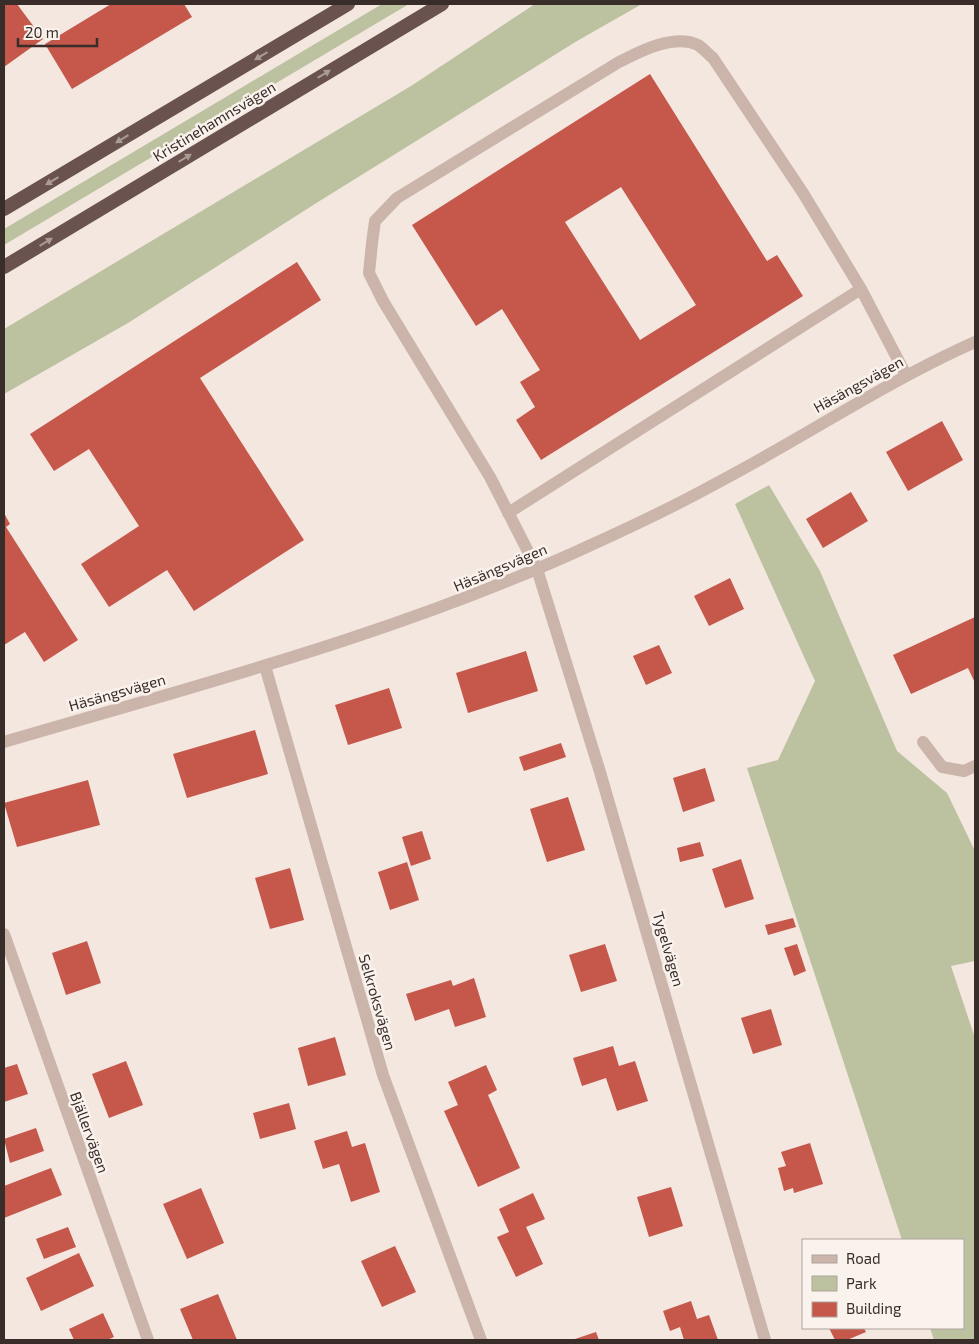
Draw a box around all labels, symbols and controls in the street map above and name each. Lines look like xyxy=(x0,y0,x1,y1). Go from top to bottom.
scale bar xyxy=(18,15,96,47)
text: 20 m xyxy=(25,23,59,41)
one-way arrow xyxy=(255,51,268,60)
one-way arrow xyxy=(318,70,331,79)
street label: Kristinehamnsvägen xyxy=(149,77,279,165)
one-way arrow xyxy=(114,135,129,143)
one-way arrow xyxy=(178,154,191,163)
one-way arrow xyxy=(45,176,58,185)
one-way arrow xyxy=(39,237,52,246)
street label: Häsängsvägen xyxy=(810,352,906,416)
street label: Häsängsvägen xyxy=(450,539,550,595)
street label: Häsängsvägen xyxy=(66,670,168,714)
street label: Tygelvägen xyxy=(650,909,688,989)
street label: Selkroksvägen xyxy=(356,952,400,1052)
street label: Bjällervägen xyxy=(66,1089,113,1176)
legend xyxy=(802,1239,964,1329)
text: Road xyxy=(846,1249,881,1267)
text: Park xyxy=(846,1274,877,1292)
text: Building xyxy=(846,1299,902,1317)

